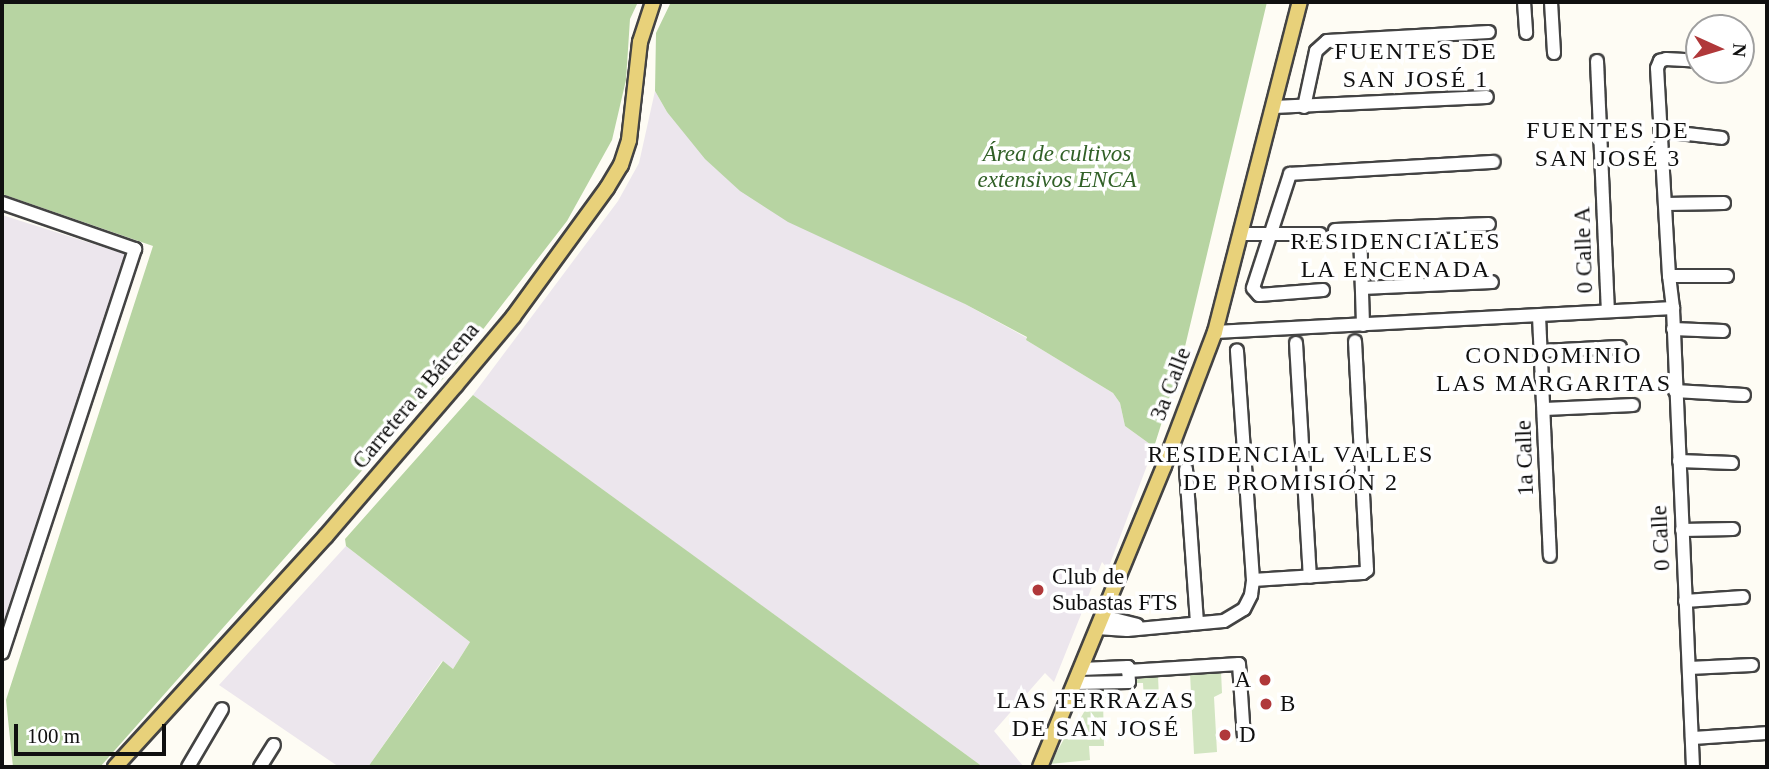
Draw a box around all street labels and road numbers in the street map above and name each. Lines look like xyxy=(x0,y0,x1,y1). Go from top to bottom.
street label: 0 Calle A xyxy=(1569,205,1599,295)
street label: Carretera a Bárcena xyxy=(347,317,485,475)
street label: 3a Calle xyxy=(1144,344,1198,424)
street label: 1a Calle xyxy=(1510,420,1540,496)
street label: 0 Calle xyxy=(1645,504,1677,572)

